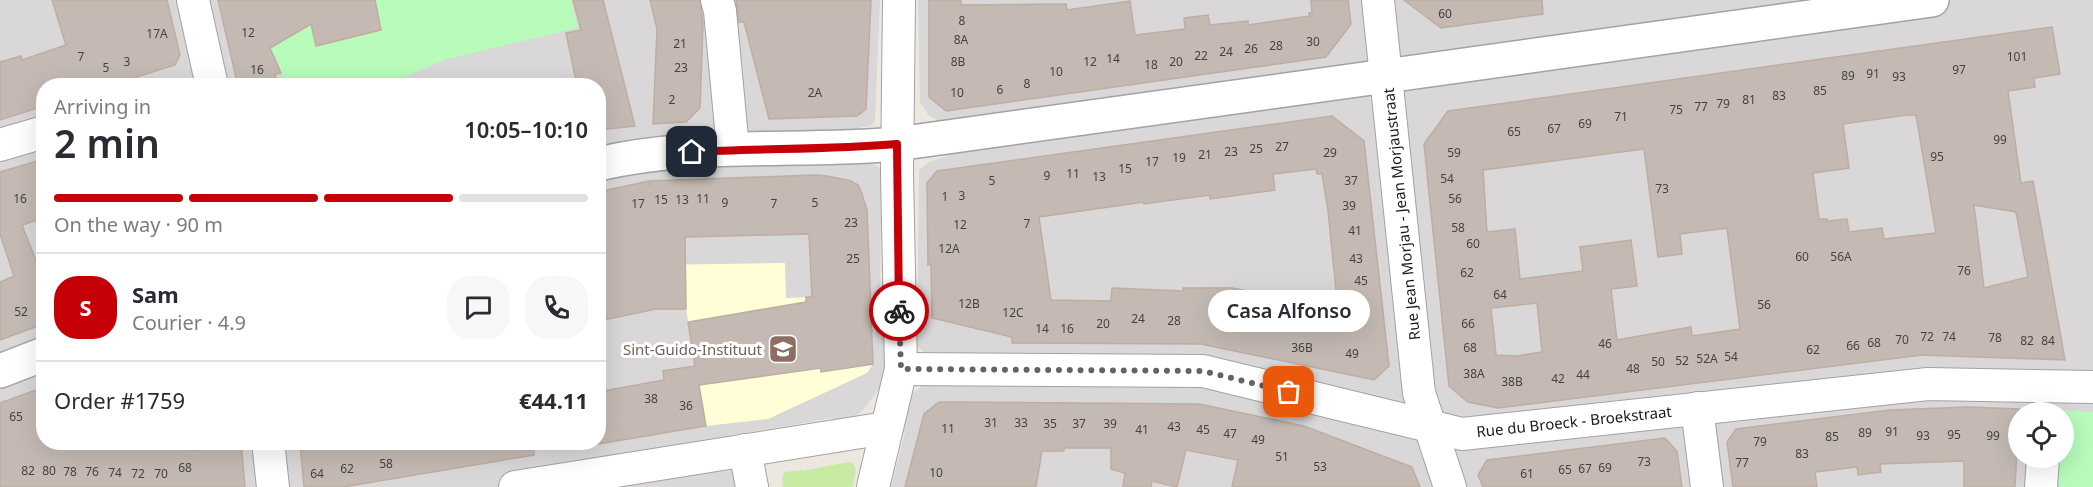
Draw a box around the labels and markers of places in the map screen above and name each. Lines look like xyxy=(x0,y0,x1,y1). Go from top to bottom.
pin xyxy=(666,126,717,177)
callout: Casa Alfonso xyxy=(1208,290,1370,332)
school or university icon: Sint-Guido-Instituut xyxy=(767,333,799,365)
place label: Sint-Guido-Instituut xyxy=(623,339,763,359)
pin xyxy=(1263,366,1314,417)

